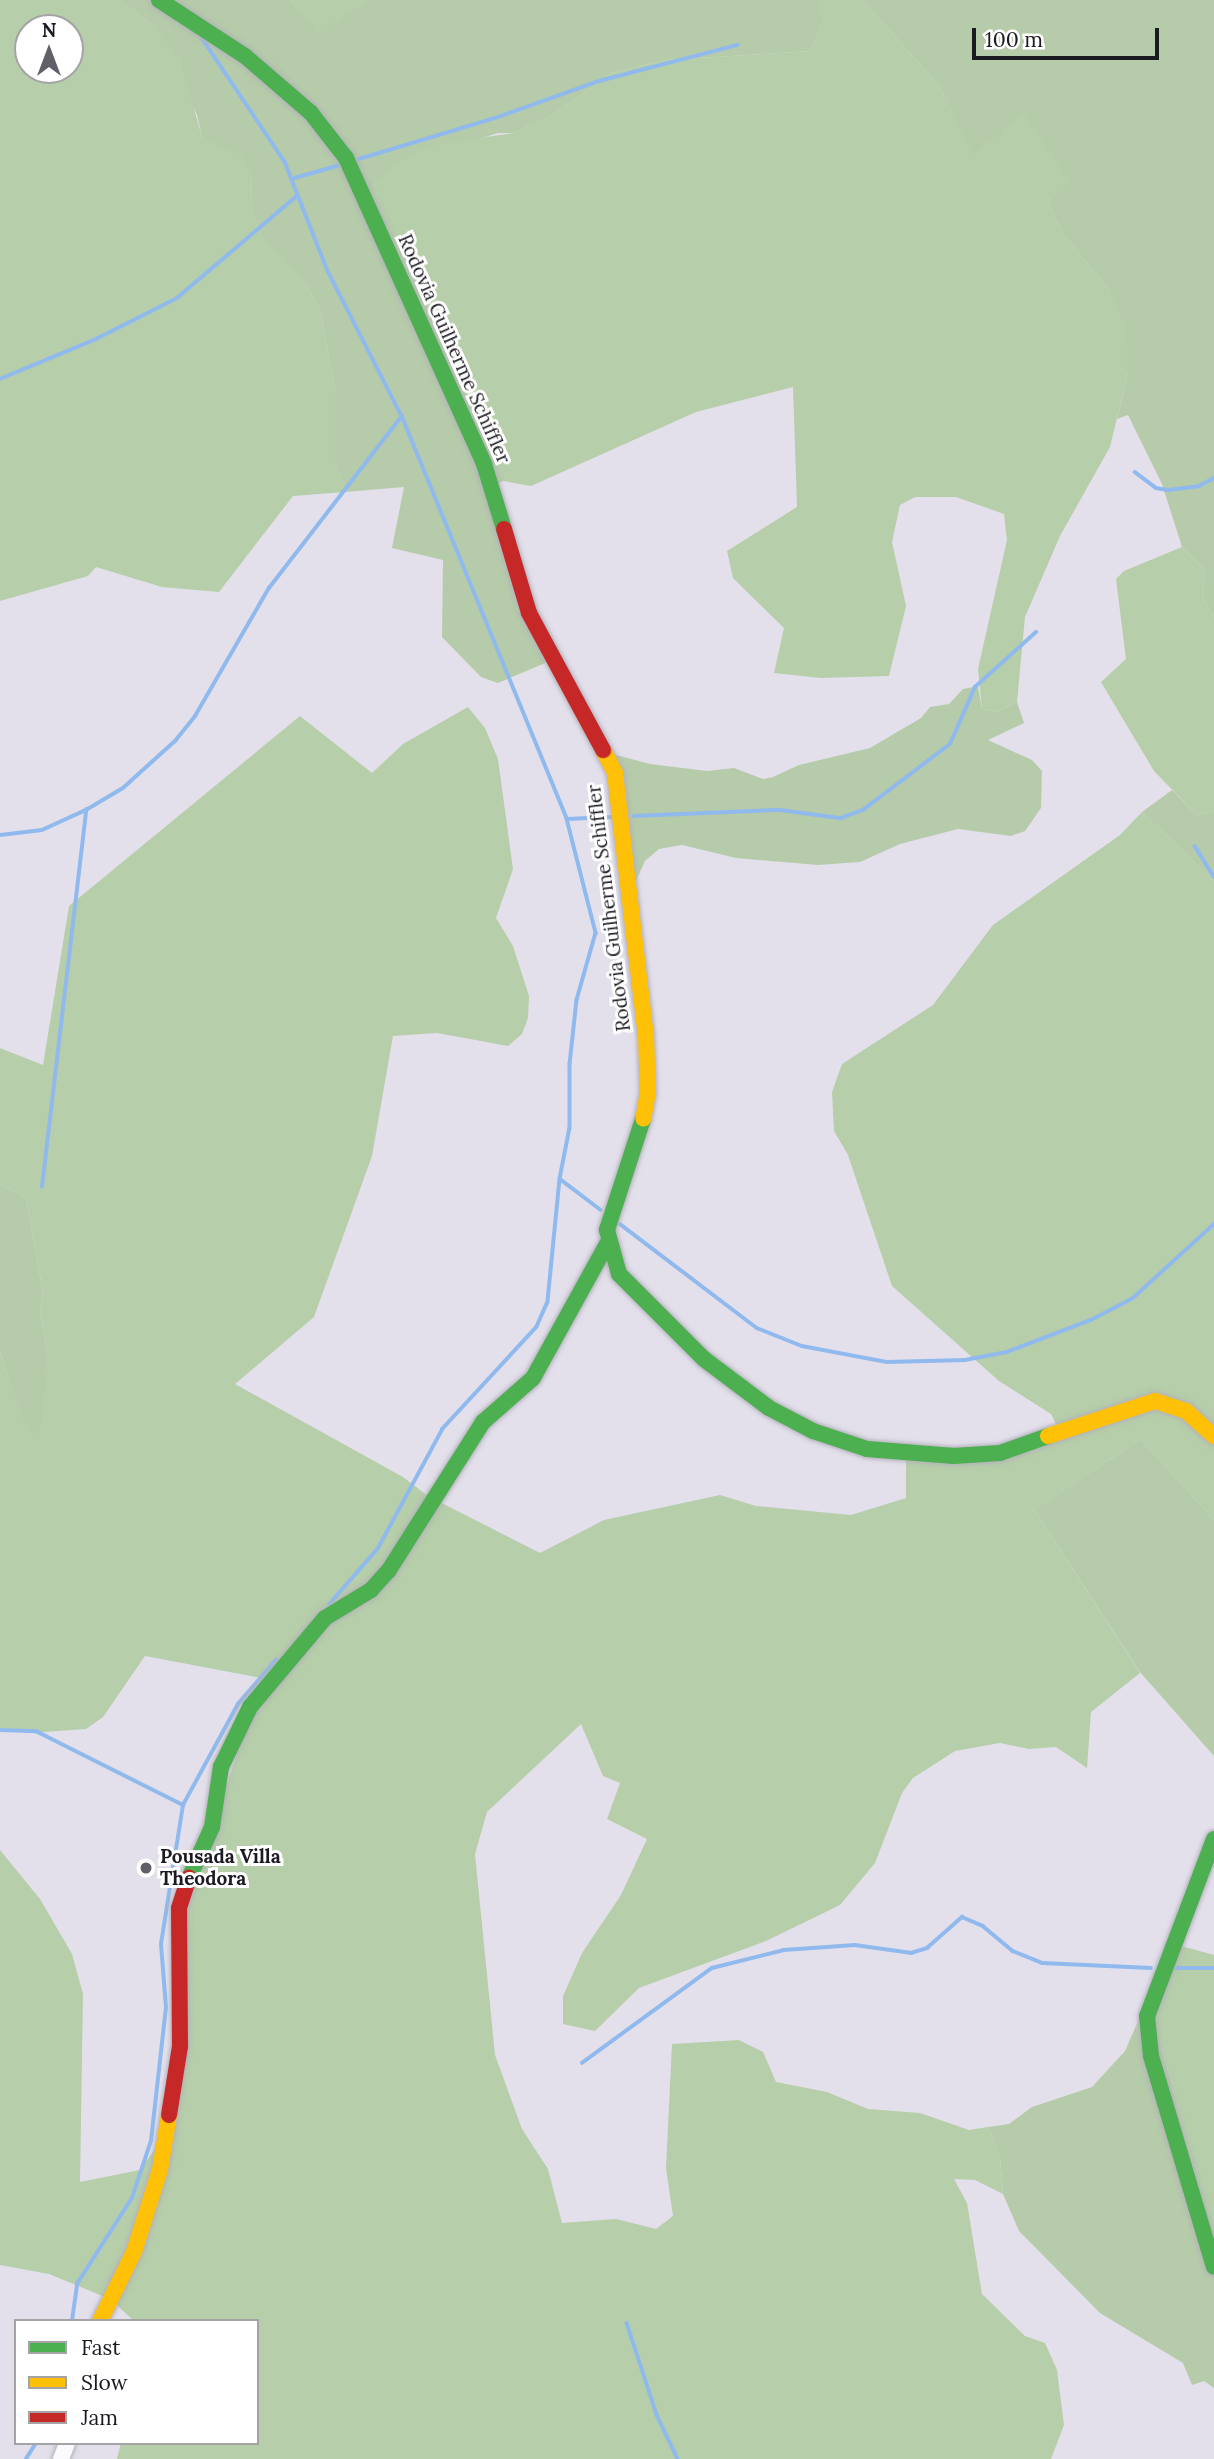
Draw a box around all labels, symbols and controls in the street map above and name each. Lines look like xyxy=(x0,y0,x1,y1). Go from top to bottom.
north arrow xyxy=(14,14,84,84)
scale bar xyxy=(976,14,1163,58)
text: N xyxy=(42,18,56,42)
text: 100 m xyxy=(985,26,1043,53)
street label: Rodovia Guilherme Schiffler xyxy=(393,231,515,467)
street label: Rodovia Guilherme Schiffler xyxy=(583,783,635,1033)
place label: Pousada Villa Theodora xyxy=(160,1846,281,1890)
marker: Pousada Villa Theodora xyxy=(138,1860,154,1876)
legend xyxy=(14,2319,259,2445)
text: Fast xyxy=(81,2334,120,2361)
text: Slow xyxy=(81,2369,128,2396)
text: Jam xyxy=(81,2404,118,2431)

